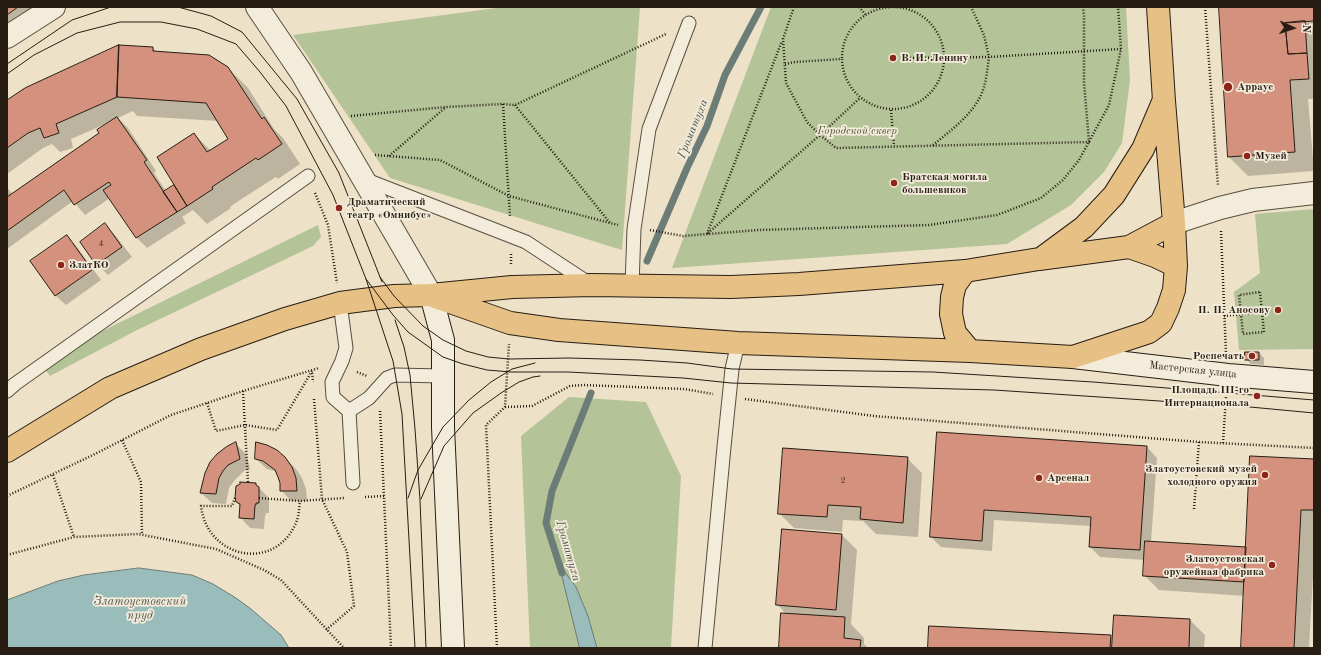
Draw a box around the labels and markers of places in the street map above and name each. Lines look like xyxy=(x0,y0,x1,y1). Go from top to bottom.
place label: В. И. Ленину xyxy=(901,51,968,65)
marker: В. И. Ленину xyxy=(888,53,898,63)
place label: Арраус xyxy=(1237,80,1273,94)
marker: Арраус xyxy=(1222,81,1234,93)
place label: Музей xyxy=(1255,149,1287,163)
marker: Музей xyxy=(1242,151,1252,161)
place label: Братская могила большевиков xyxy=(902,170,987,196)
marker: Братская могила большевиков xyxy=(889,178,899,188)
place label: Драматический театр «Омнибус» xyxy=(347,195,431,221)
marker: Драматический театр «Омнибус» xyxy=(334,203,344,213)
place label: ЗлатКО xyxy=(69,258,109,272)
marker: ЗлатКО xyxy=(56,260,66,270)
place label: П. П. Аносову xyxy=(1198,303,1270,317)
marker: П. П. Аносову xyxy=(1273,305,1283,315)
place label: Роспечать xyxy=(1193,349,1244,363)
marker: Роспечать xyxy=(1247,351,1257,361)
place label: Площадь III-го Интернационала xyxy=(1164,383,1249,409)
marker: Площадь III-го Интернационала xyxy=(1252,391,1262,401)
place label: Златоустовский музей холодного оружия xyxy=(1145,462,1257,488)
marker: Златоустовский музей холодного оружия xyxy=(1260,470,1270,480)
place label: Арсенал xyxy=(1047,471,1089,485)
marker: Арсенал xyxy=(1034,473,1044,483)
place label: Златоустовская оружейная фабрика xyxy=(1164,552,1264,578)
marker: Златоустовская оружейная фабрика xyxy=(1267,560,1277,570)

